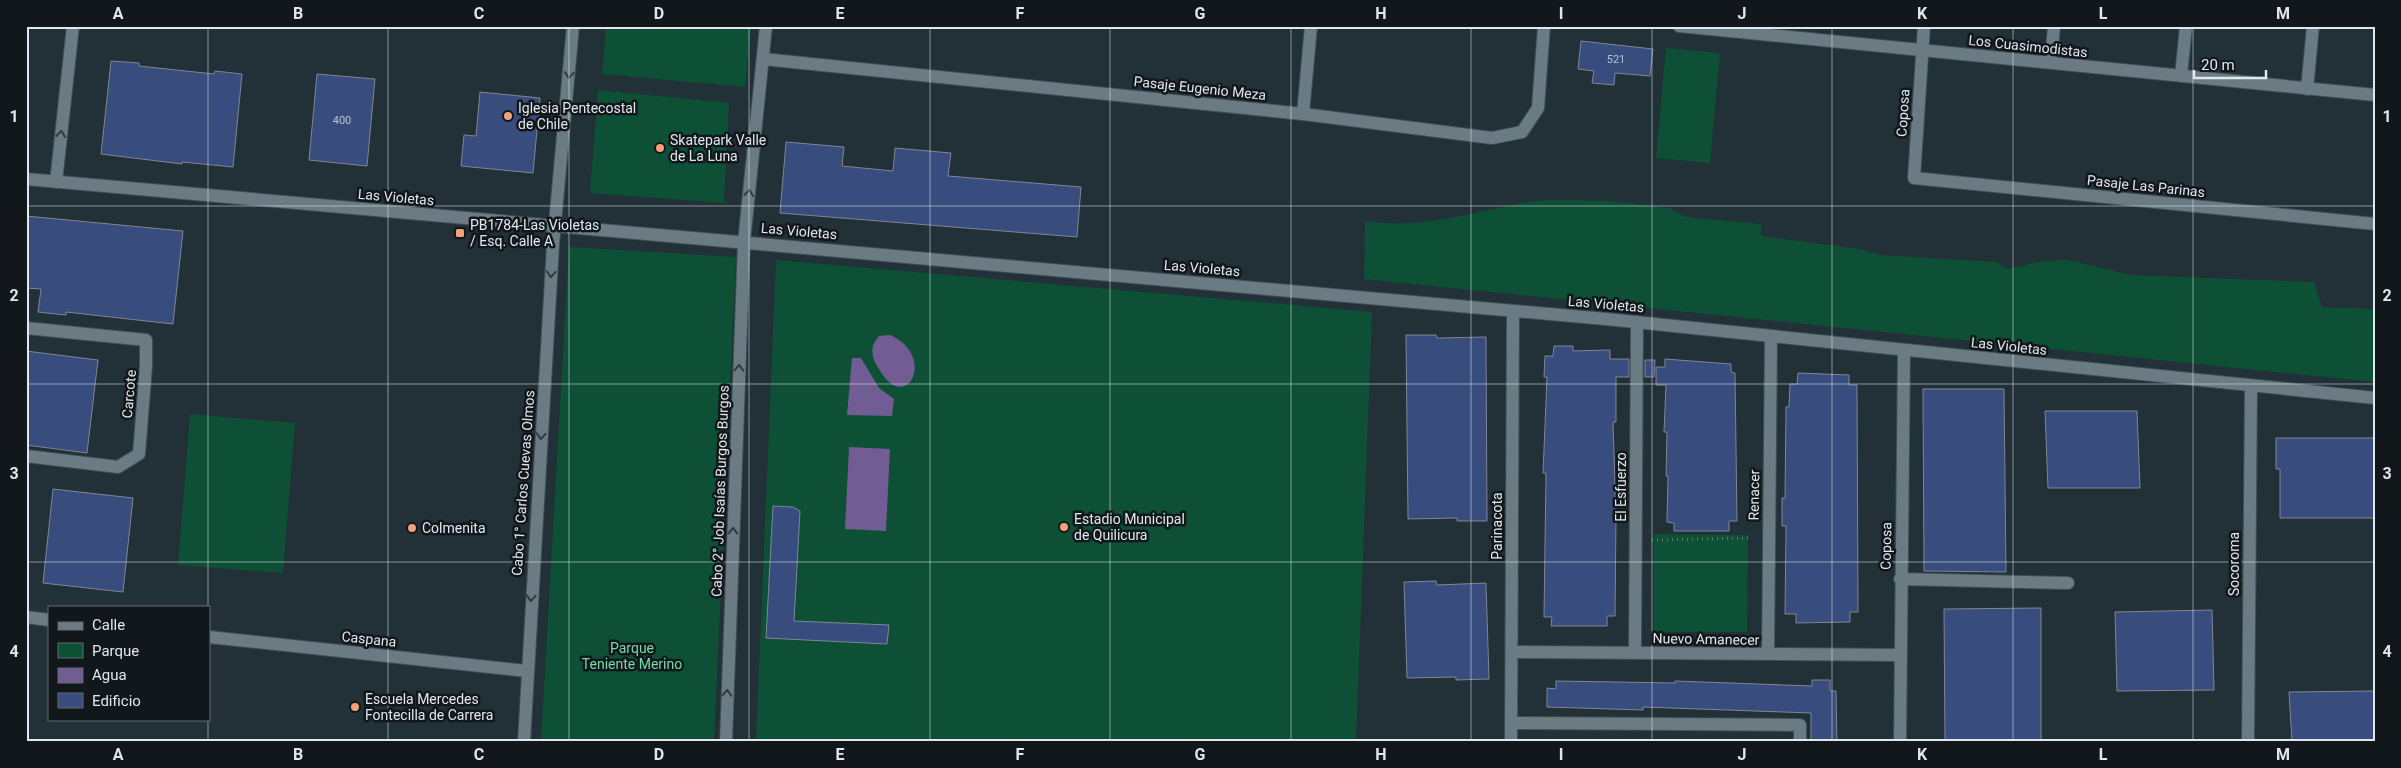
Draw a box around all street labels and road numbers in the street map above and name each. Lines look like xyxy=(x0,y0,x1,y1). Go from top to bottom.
street label: Los Cuasimodistas xyxy=(1968,32,2088,60)
street label: Pasaje Eugenio Meza xyxy=(1133,73,1267,103)
street label: Coposa xyxy=(1893,89,1913,137)
street label: Pasaje Las Parinas xyxy=(2086,172,2206,200)
street label: Las Violetas xyxy=(357,186,435,208)
street label: Las Violetas xyxy=(760,220,838,242)
street label: Las Violetas xyxy=(1163,257,1241,279)
street label: Las Violetas xyxy=(1567,293,1645,315)
street label: Las Violetas xyxy=(1970,334,2048,358)
street label: Carcote xyxy=(119,369,139,419)
street label: Cabo 2° Job Isaías Burgos Burgos xyxy=(708,385,732,597)
street label: Cabo 1° Carlos Cuevas Olmos xyxy=(509,390,537,576)
street label: El Esfuerzo xyxy=(1613,452,1629,522)
street label: Renacer xyxy=(1746,469,1762,521)
street label: Parinacota xyxy=(1489,492,1505,560)
street label: Coposa xyxy=(1878,522,1894,570)
street label: Socoroma xyxy=(2226,532,2242,596)
street label: Caspana xyxy=(341,628,397,650)
street label: Nuevo Amanecer xyxy=(1652,630,1760,648)

